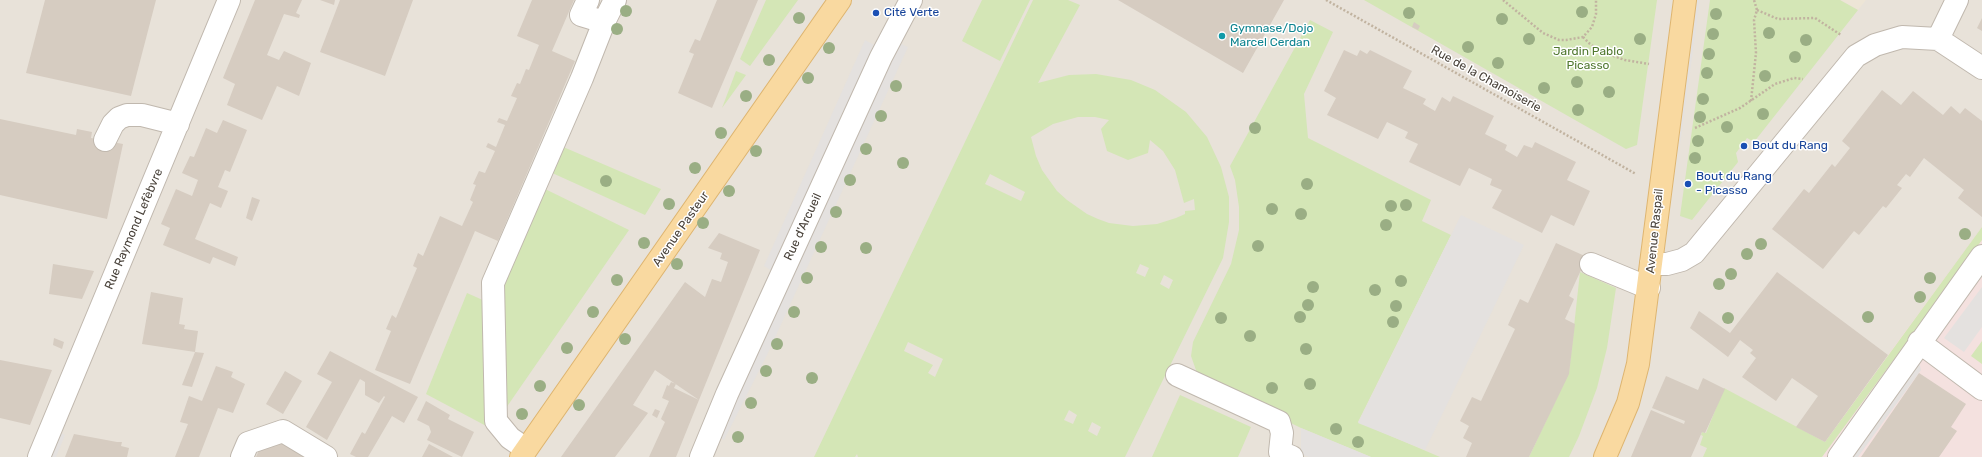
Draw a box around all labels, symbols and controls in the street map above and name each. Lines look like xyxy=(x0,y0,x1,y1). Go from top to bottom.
place label: Cité Verte xyxy=(884,6,939,20)
marker: Cité Verte xyxy=(871,8,881,18)
place label: Gymnase/Dojo Marcel Cerdan xyxy=(1230,22,1313,50)
marker: Gymnase/Dojo Marcel Cerdan xyxy=(1217,31,1227,41)
street label: Rue de la Chamoiserie xyxy=(1429,43,1543,115)
park label: Jardin Pablo Picasso xyxy=(1553,45,1623,73)
place label: Bout du Rang xyxy=(1752,139,1828,153)
marker: Bout du Rang xyxy=(1739,141,1749,151)
street label: Rue Raymond Lefèbvre xyxy=(102,166,166,292)
place label: Bout du Rang - Picasso xyxy=(1696,170,1772,198)
marker: Bout du Rang - Picasso xyxy=(1683,179,1693,189)
street label: Avenue Raspail xyxy=(1643,188,1667,274)
street label: Avenue Pasteur xyxy=(650,189,712,269)
street label: Rue d'Arcueil xyxy=(781,191,825,263)

